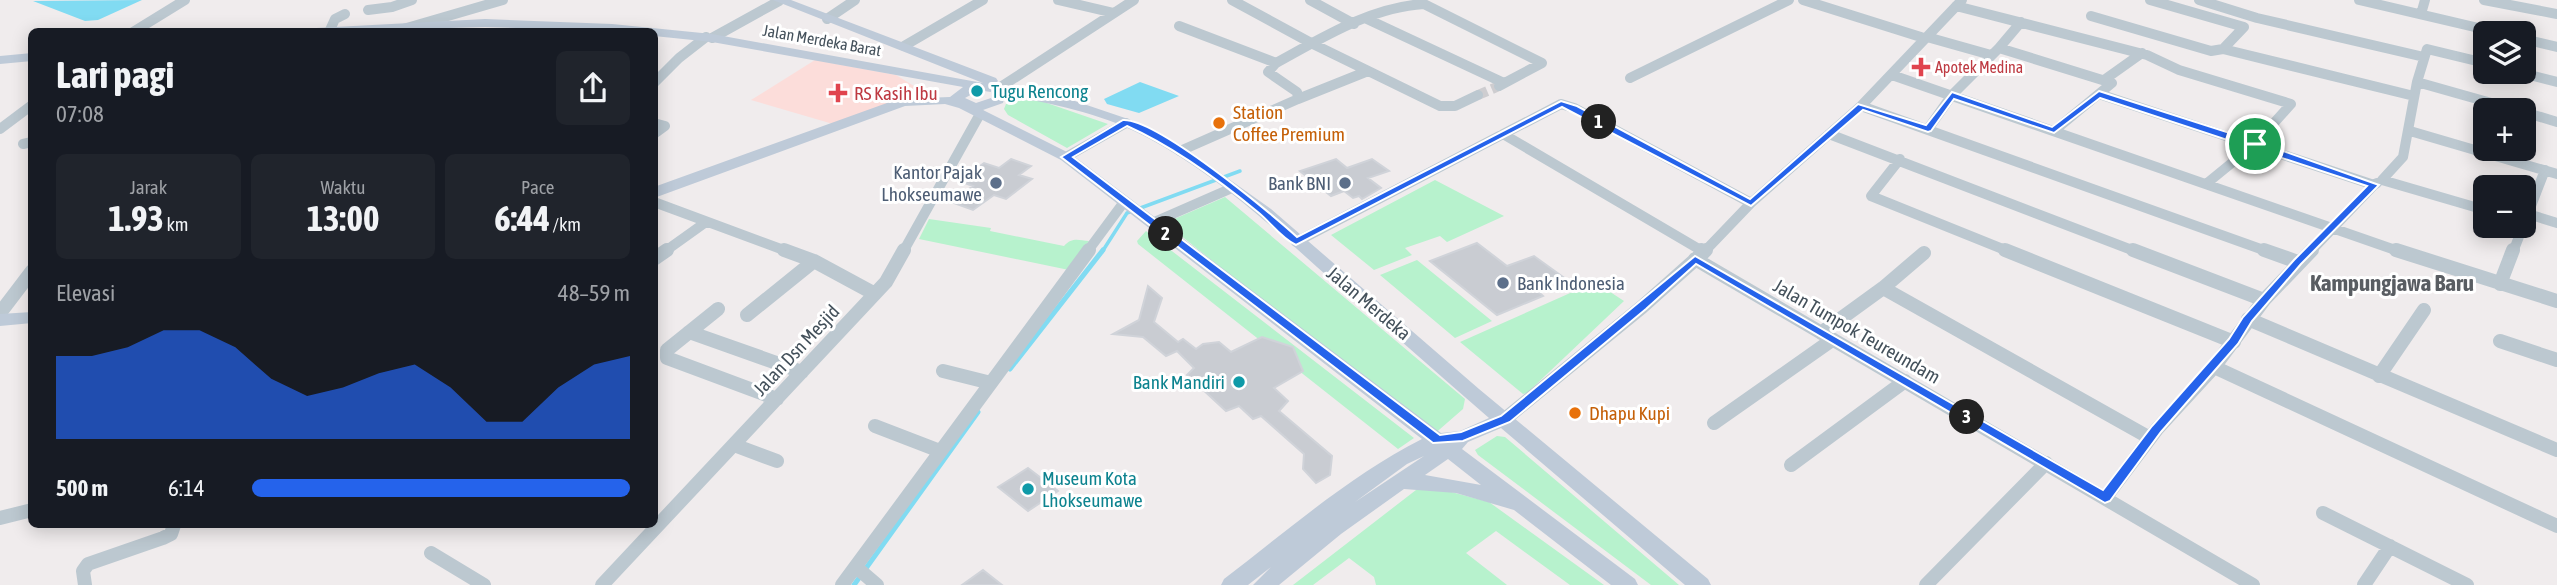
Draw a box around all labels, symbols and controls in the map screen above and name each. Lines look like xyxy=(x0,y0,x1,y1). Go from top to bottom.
street label: Jalan Merdeka Barat xyxy=(761,21,883,59)
map controls xyxy=(2473,21,2536,238)
button: layers xyxy=(2473,21,2536,84)
button: share xyxy=(556,51,630,125)
text: Lari pagi xyxy=(56,53,174,96)
place label: Apotek Medina xyxy=(1935,58,2023,77)
marker: Apotek Medina xyxy=(1913,59,1929,75)
place label: Tugu Rencong xyxy=(991,80,1089,102)
place label: RS Kasih Ibu xyxy=(854,82,938,104)
marker: RS Kasih Ibu xyxy=(828,83,848,103)
marker: Tugu Rencong xyxy=(969,83,985,99)
button: + xyxy=(2473,98,2536,161)
text: 07:08 xyxy=(56,101,104,127)
place label: Station Coffee Premium xyxy=(1233,101,1345,145)
pin: 1 xyxy=(1582,104,1616,140)
text: 1 xyxy=(1594,110,1603,132)
pin xyxy=(2225,114,2285,174)
marker: Station Coffee Premium xyxy=(1211,115,1227,131)
icon: arrive xyxy=(2236,125,2274,163)
place label: Kantor Pajak Lhokseumawe xyxy=(881,161,983,205)
place label: Bank BNI xyxy=(1268,172,1331,194)
marker: Kantor Pajak Lhokseumawe xyxy=(988,175,1004,191)
marker: Bank BNI xyxy=(1337,175,1353,191)
button: − xyxy=(2473,175,2536,238)
text: Jarak xyxy=(130,176,167,198)
text: Waktu xyxy=(320,176,366,198)
text: Pace xyxy=(521,176,554,198)
text: 1.93 xyxy=(108,198,164,238)
text: 13:00 xyxy=(307,198,379,238)
text: 6:44 xyxy=(494,198,550,238)
text: km xyxy=(164,213,188,235)
text: /km xyxy=(550,213,581,235)
pin: 2 xyxy=(1148,216,1184,252)
text: 2 xyxy=(1161,222,1170,244)
street label: Jalan Merdeka xyxy=(1323,262,1415,344)
district label: Kampungjawa Baru xyxy=(2310,270,2474,296)
place label: Bank Indonesia xyxy=(1517,272,1625,294)
street label: Jalan Tumpok Teureundam xyxy=(1770,274,1944,388)
marker: Bank Indonesia xyxy=(1495,275,1511,291)
text: Elevasi xyxy=(56,280,115,306)
text: 48–59 m xyxy=(558,280,630,306)
street label: Jalan Dsn Mesjid xyxy=(749,300,843,400)
place label: Bank Mandiri xyxy=(1133,371,1225,393)
marker: Bank Mandiri xyxy=(1231,374,1247,390)
pin: 3 xyxy=(1950,400,1984,434)
place label: Dhapu Kupi xyxy=(1589,402,1670,424)
marker: Dhapu Kupi xyxy=(1567,405,1583,421)
text: 3 xyxy=(1962,405,1971,427)
place label: Museum Kota Lhokseumawe xyxy=(1042,467,1143,511)
text: 500 m xyxy=(56,475,108,501)
text: 6:14 xyxy=(168,475,205,501)
marker: Museum Kota Lhokseumawe xyxy=(1020,481,1036,497)

